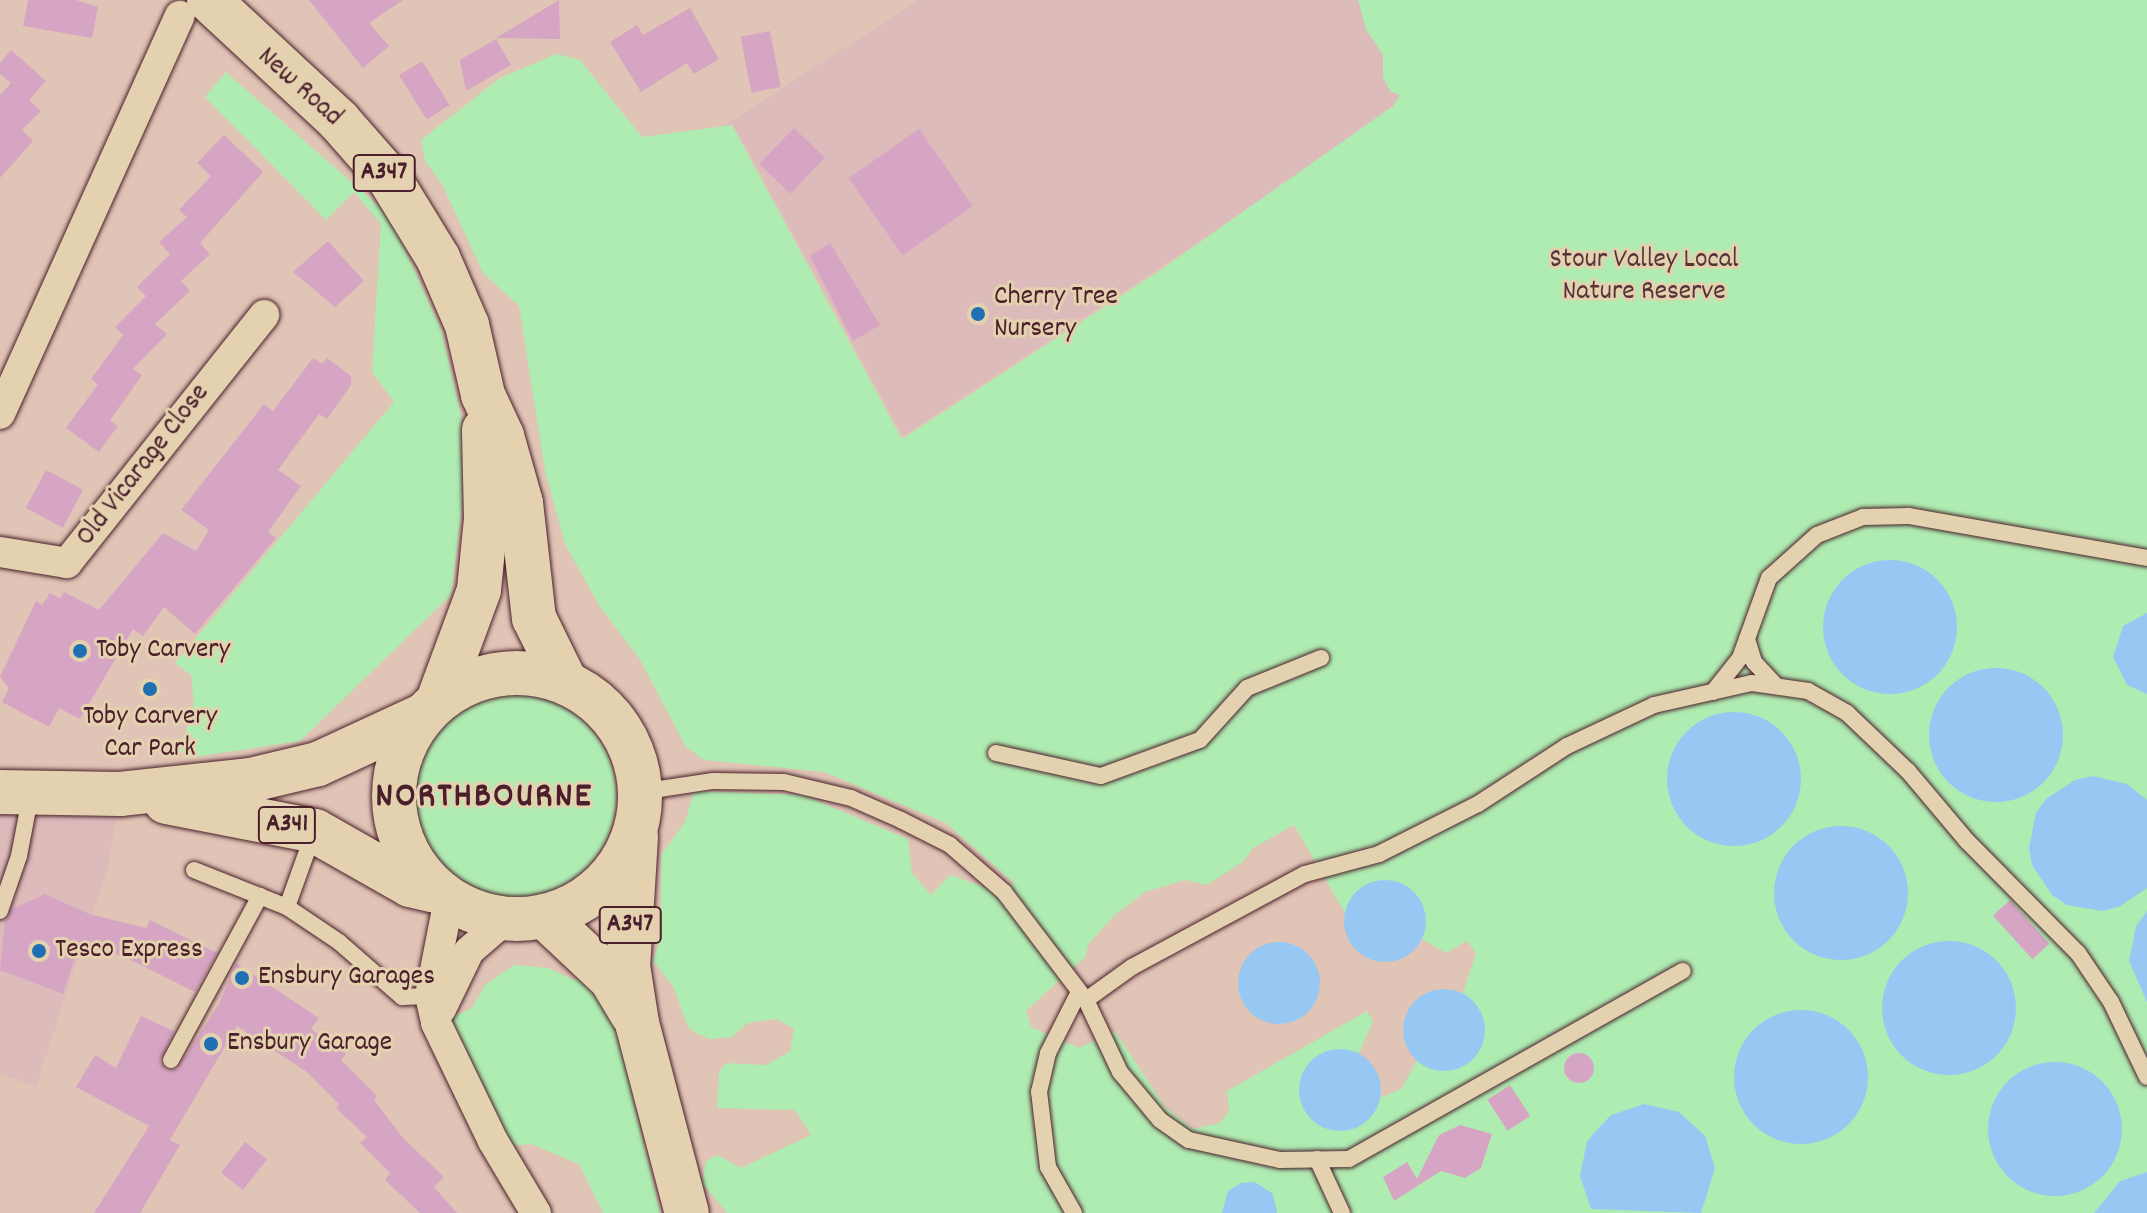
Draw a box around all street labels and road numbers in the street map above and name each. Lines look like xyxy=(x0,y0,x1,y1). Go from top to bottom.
street label: New Road xyxy=(250,41,348,135)
road number: A347 xyxy=(352,151,416,195)
street label: Old Vicarage Close xyxy=(70,378,218,554)
road number: A341 xyxy=(257,803,317,847)
road number: A347 xyxy=(598,903,662,947)

